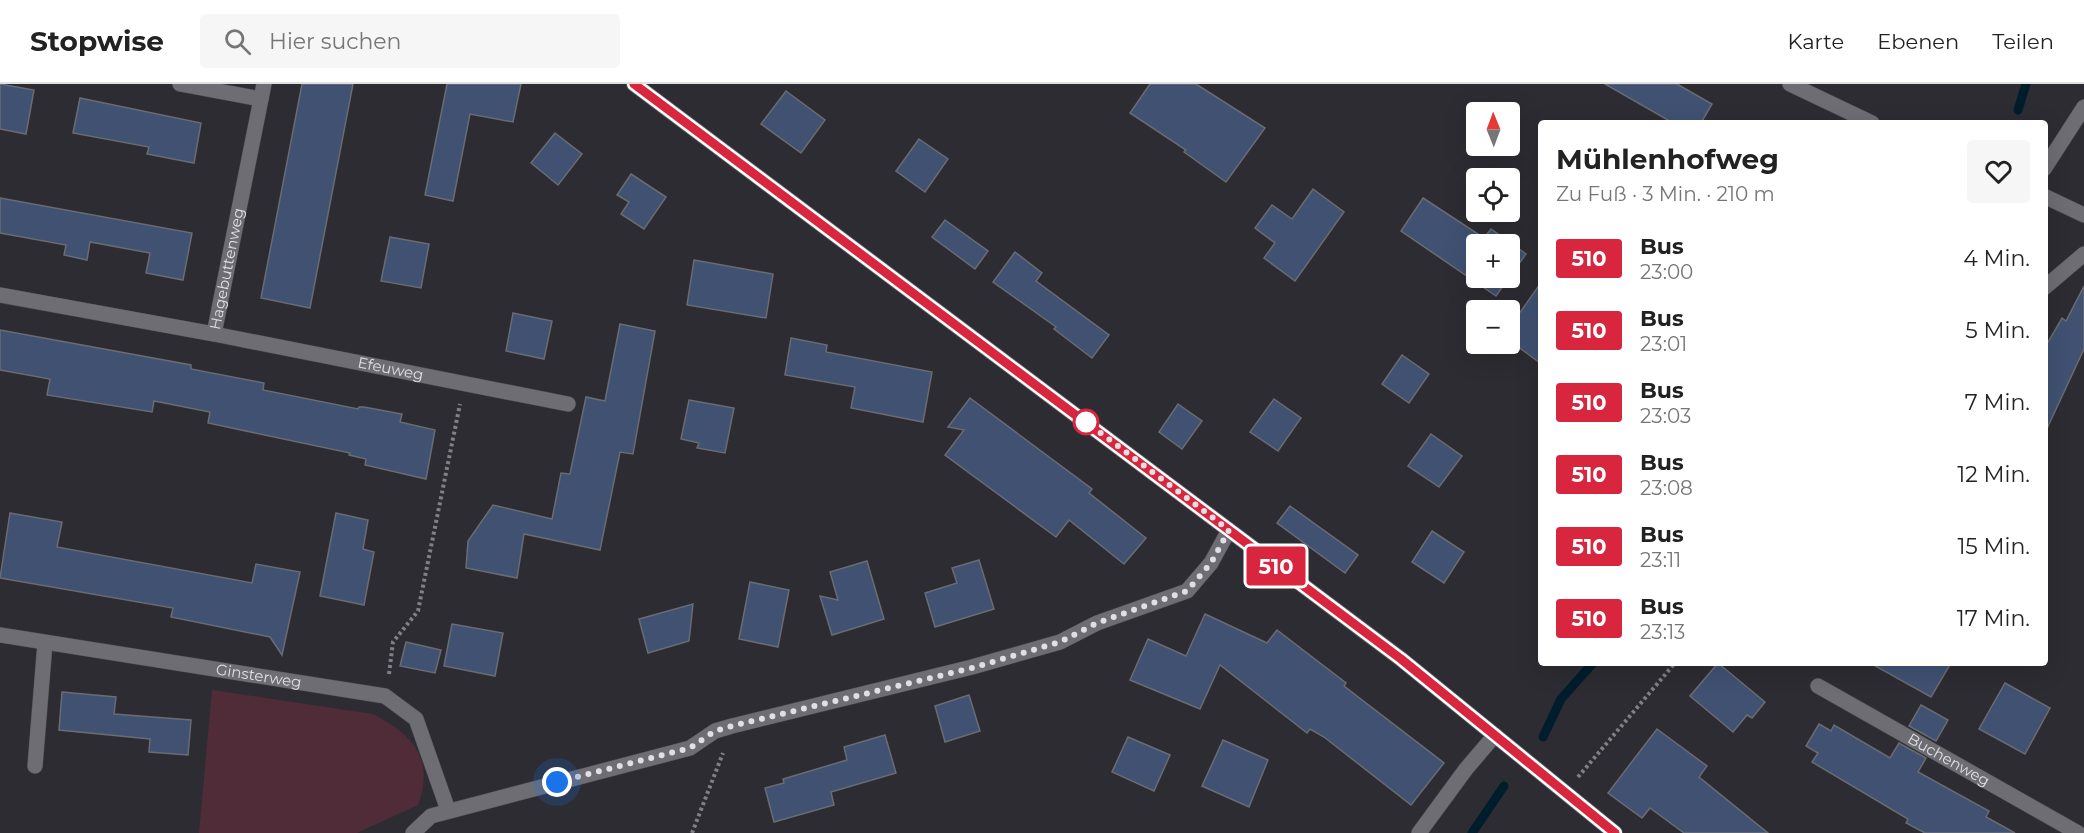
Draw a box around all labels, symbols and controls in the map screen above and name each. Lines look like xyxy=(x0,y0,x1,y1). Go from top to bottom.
search box xyxy=(200,14,620,68)
text: Stopwise xyxy=(30,24,164,58)
icon: search xyxy=(221,25,254,58)
text: Hier suchen xyxy=(269,28,401,55)
text: Karte xyxy=(1788,29,1844,54)
text: Ebenen xyxy=(1877,29,1959,54)
text: Teilen xyxy=(1992,29,2054,54)
north arrow xyxy=(1466,102,1520,156)
map controls xyxy=(1466,102,1520,354)
button: heart xyxy=(1967,140,2030,203)
text: Mühlenhofweg xyxy=(1556,142,1779,176)
button: locate xyxy=(1466,168,1520,222)
text: Zu Fuß · 3 Min. · 210 m xyxy=(1556,182,1775,206)
street label: Hagebuttenweg xyxy=(205,206,248,331)
text: Bus xyxy=(1640,233,1684,260)
button: + xyxy=(1466,234,1520,288)
text: 4 Min. xyxy=(1963,245,2030,272)
text: 510 xyxy=(1572,246,1607,271)
text: 23:00 xyxy=(1640,260,1693,284)
button: − xyxy=(1466,300,1520,354)
text: Bus xyxy=(1640,305,1684,332)
text: 5 Min. xyxy=(1965,317,2030,344)
text: 510 xyxy=(1572,318,1607,343)
text: 23:01 xyxy=(1640,332,1687,356)
street label: Efeuweg xyxy=(356,353,425,384)
text: Bus xyxy=(1640,377,1684,404)
text: 7 Min. xyxy=(1965,389,2030,416)
text: 510 xyxy=(1572,390,1607,415)
text: 23:03 xyxy=(1640,404,1691,428)
unlabelled marker xyxy=(1073,409,1099,435)
text: Bus xyxy=(1640,449,1684,476)
text: 12 Min. xyxy=(1957,461,2030,488)
text: 510 xyxy=(1572,462,1607,487)
text: 23:08 xyxy=(1640,476,1693,500)
text: Bus xyxy=(1640,521,1684,548)
text: 15 Min. xyxy=(1957,533,2030,560)
text: 510 xyxy=(1572,534,1607,559)
line badge: 510 xyxy=(1242,546,1310,586)
text: 23:11 xyxy=(1640,548,1681,572)
text: 510 xyxy=(1259,554,1294,579)
text: Bus xyxy=(1640,593,1684,620)
text: 17 Min. xyxy=(1957,605,2030,632)
text: 510 xyxy=(1572,606,1607,631)
text: 23:13 xyxy=(1640,620,1685,644)
street label: Ginsterweg xyxy=(215,659,303,692)
street label: Buchenweg xyxy=(1904,729,1993,790)
your location xyxy=(542,767,572,797)

